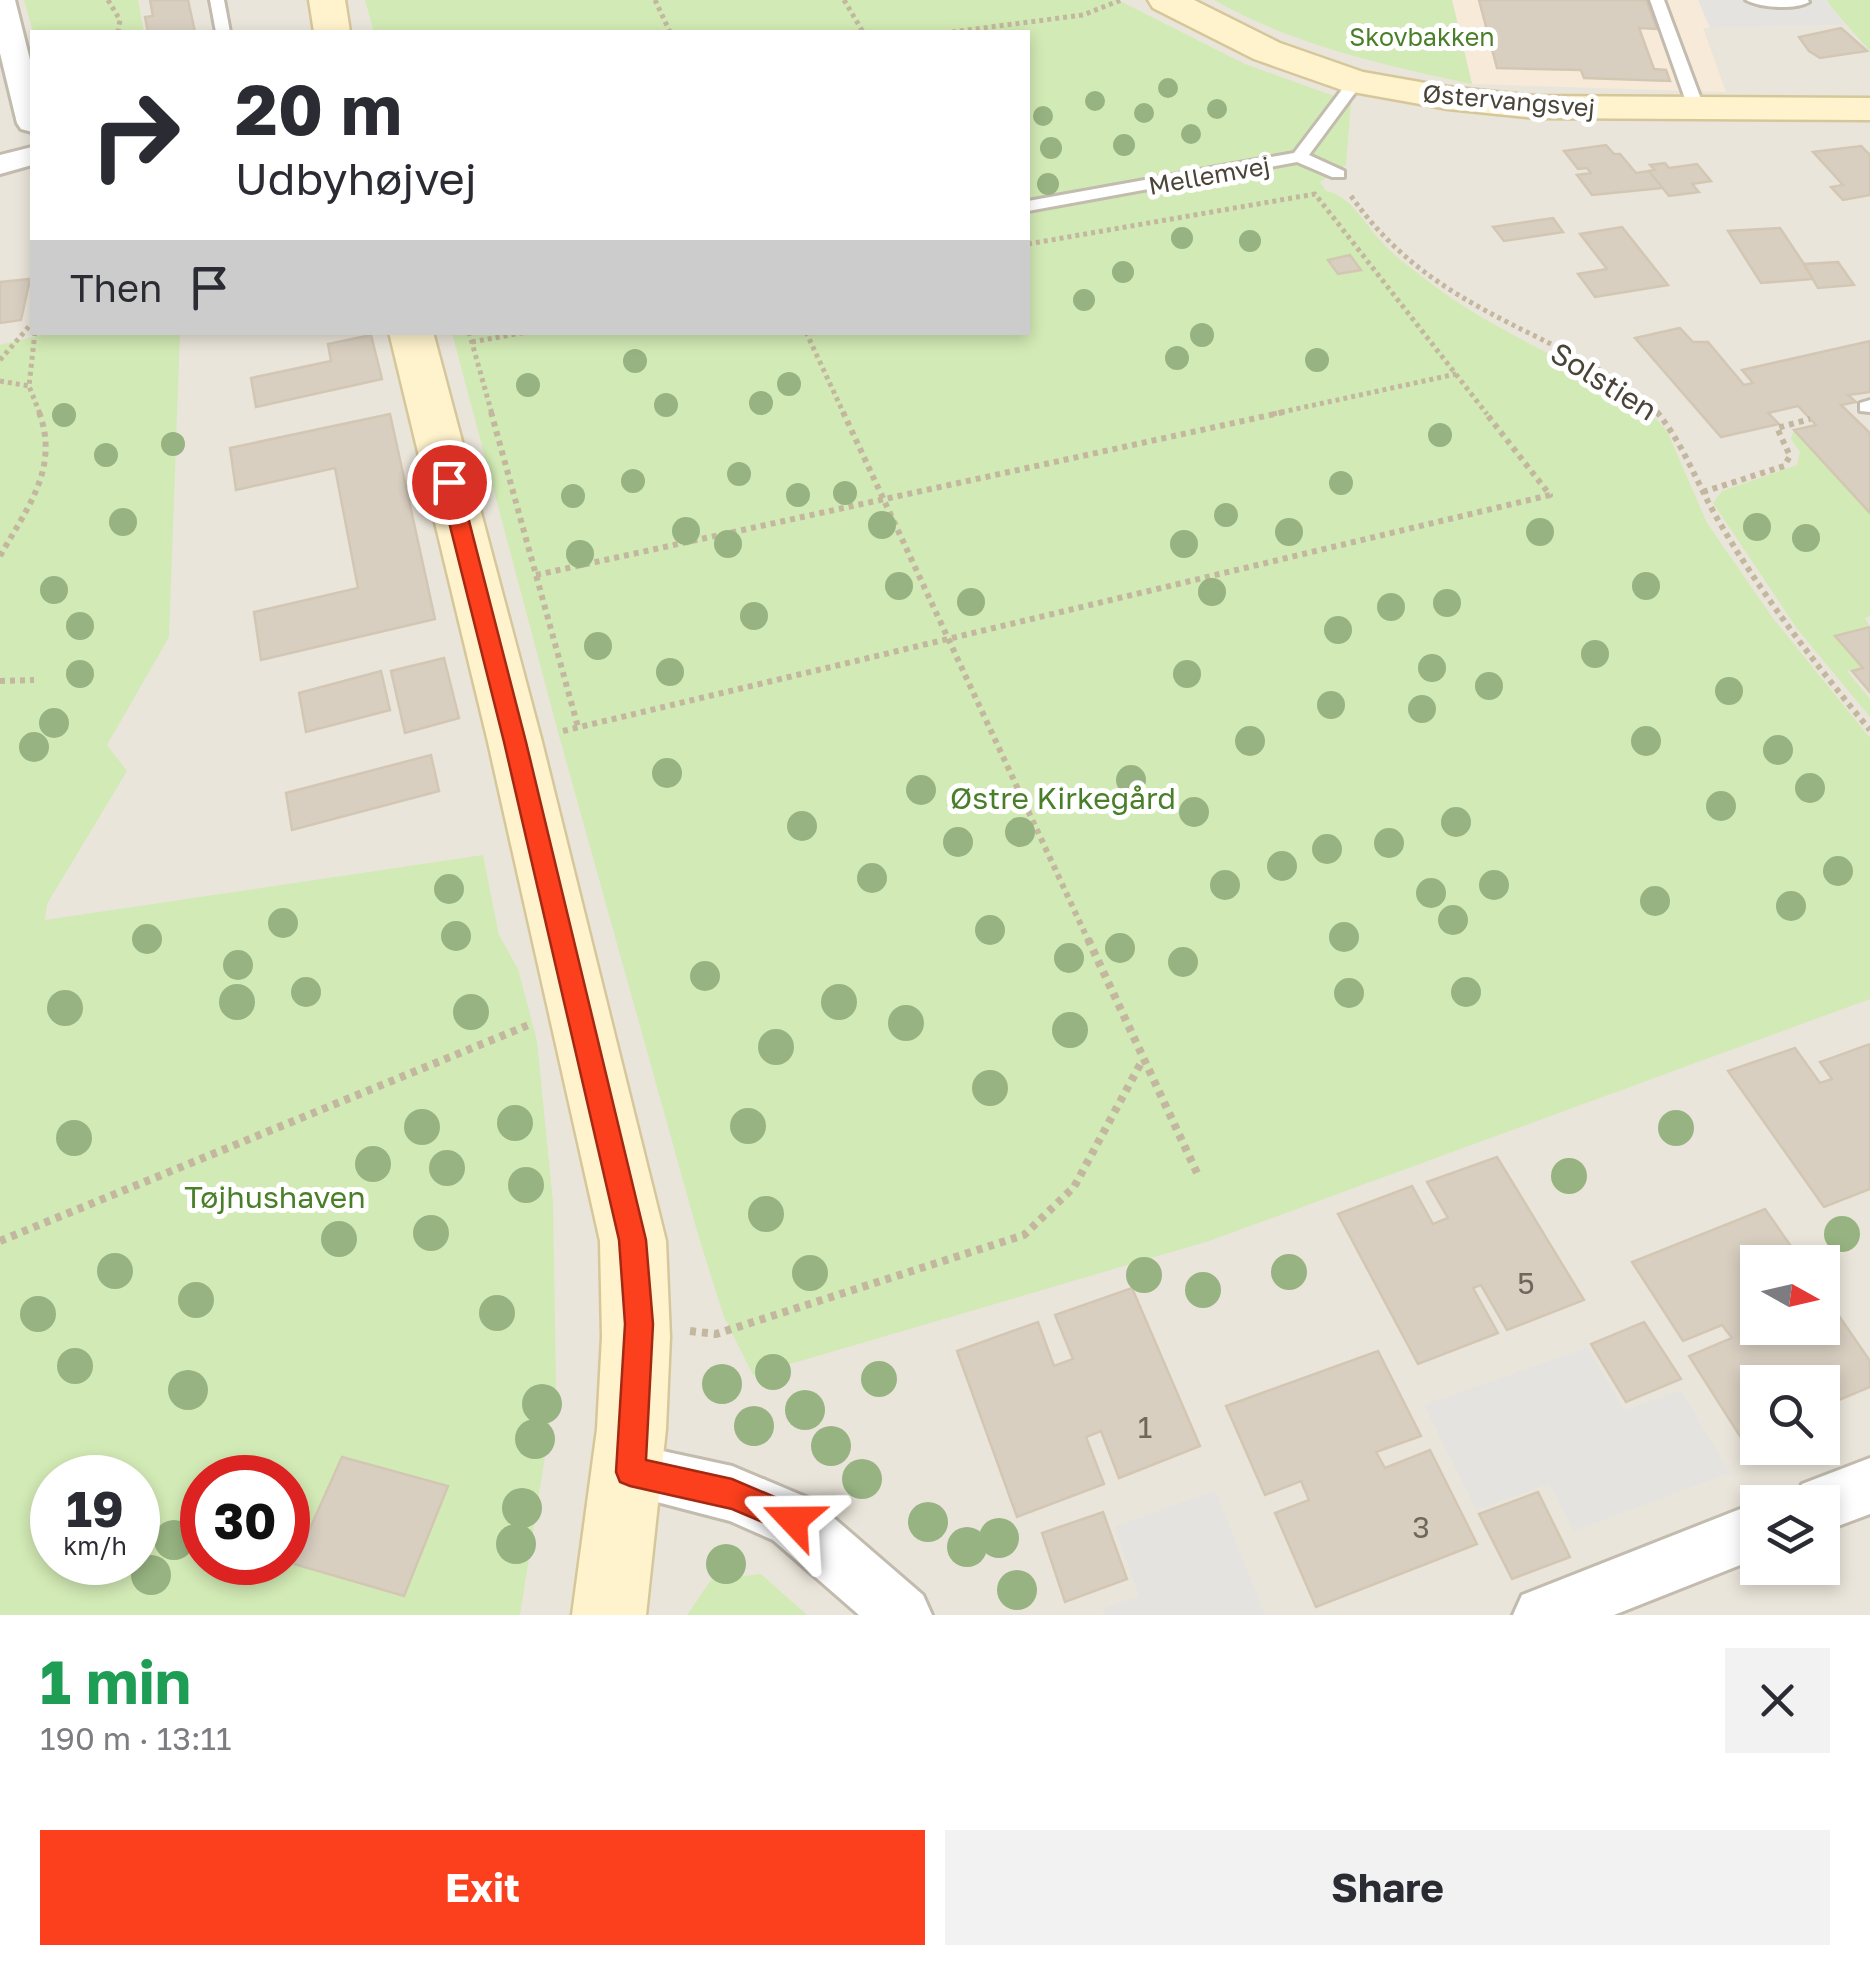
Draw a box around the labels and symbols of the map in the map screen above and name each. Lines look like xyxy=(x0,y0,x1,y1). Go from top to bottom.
park label: Skovbakken xyxy=(1349,21,1495,52)
street label: Østervangsvej xyxy=(1422,77,1596,123)
street label: Mellemvej xyxy=(1146,149,1272,201)
street label: Solstien xyxy=(1544,334,1664,428)
pin xyxy=(407,440,492,525)
park label: Østre Kirkegård xyxy=(950,780,1176,816)
park label: Tøjhushaven xyxy=(184,1179,366,1215)
north arrow xyxy=(1740,1245,1840,1345)
house number: 5 xyxy=(1517,1265,1535,1301)
house number: 1 xyxy=(1138,1409,1152,1445)
speed limit sign: 30 xyxy=(180,1455,310,1585)
position arrow xyxy=(741,1468,845,1572)
house number: 3 xyxy=(1412,1509,1430,1545)

